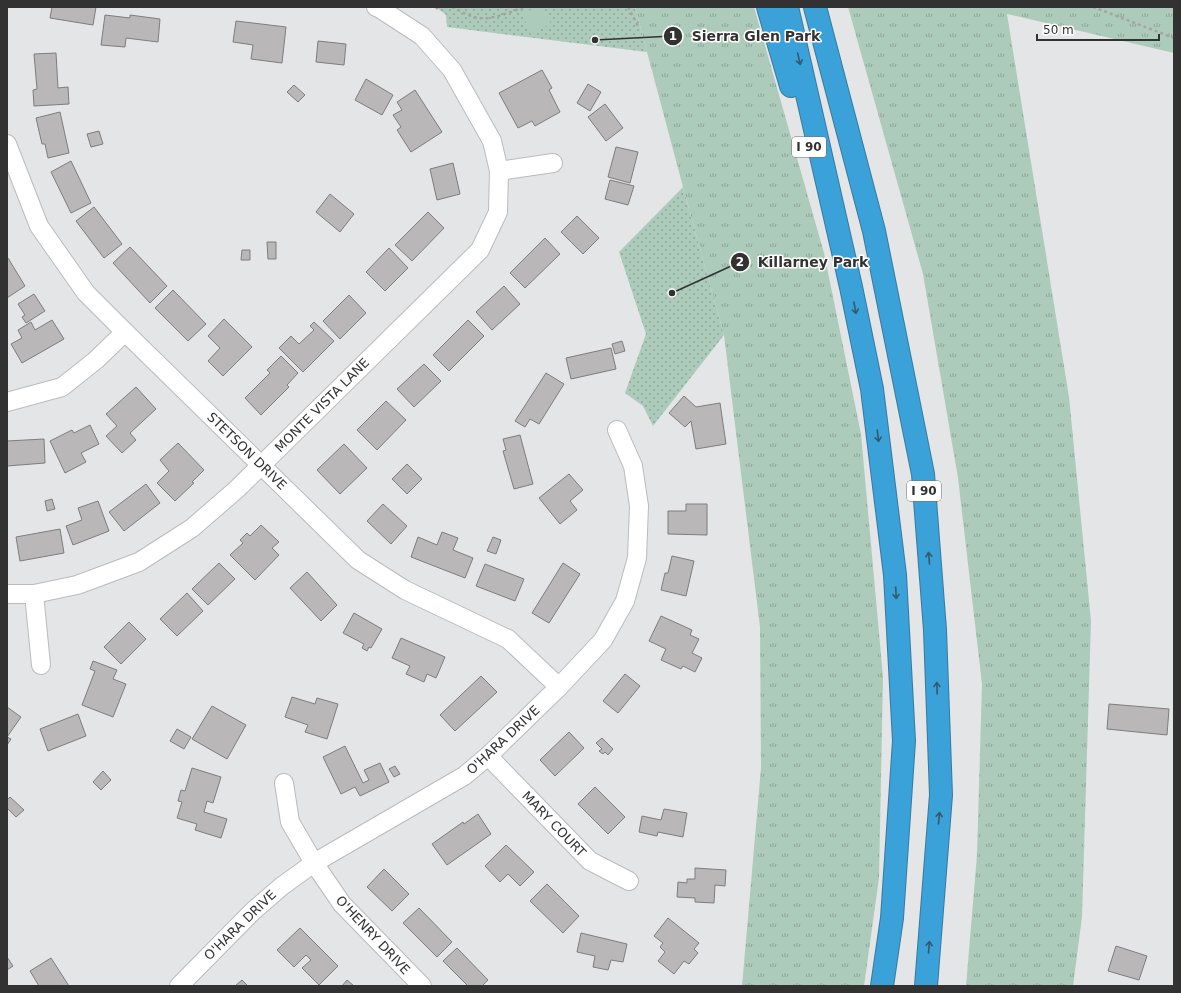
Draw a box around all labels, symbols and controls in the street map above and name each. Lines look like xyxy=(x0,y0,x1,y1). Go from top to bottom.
scale bar xyxy=(1037,16,1159,42)
callout: Sierra Glen Park xyxy=(663,23,828,49)
text: 50 m xyxy=(1043,23,1074,37)
text: Sierra Glen Park xyxy=(692,28,821,44)
text: 1 xyxy=(669,29,677,43)
one-way arrow xyxy=(795,52,803,65)
road number: I 90 xyxy=(792,137,826,157)
callout: Killarney Park xyxy=(730,249,877,275)
text: Killarney Park xyxy=(758,254,869,270)
text: 2 xyxy=(736,255,744,269)
one-way arrow xyxy=(852,301,860,314)
street label: MONTE VISTA LANE xyxy=(272,355,372,455)
street label: STETSON DRIVE xyxy=(204,409,290,493)
one-way arrow xyxy=(874,429,882,442)
road number: I 90 xyxy=(907,481,941,501)
one-way arrow xyxy=(926,552,933,565)
one-way arrow xyxy=(893,586,900,599)
one-way arrow xyxy=(933,682,941,695)
street label: O'HARA DRIVE xyxy=(464,702,542,778)
street label: MARY COURT xyxy=(519,788,589,860)
one-way arrow xyxy=(936,812,943,825)
street label: O'HARA DRIVE xyxy=(201,887,279,963)
street label: O'HENRY DRIVE xyxy=(333,893,413,977)
one-way arrow xyxy=(925,941,932,954)

